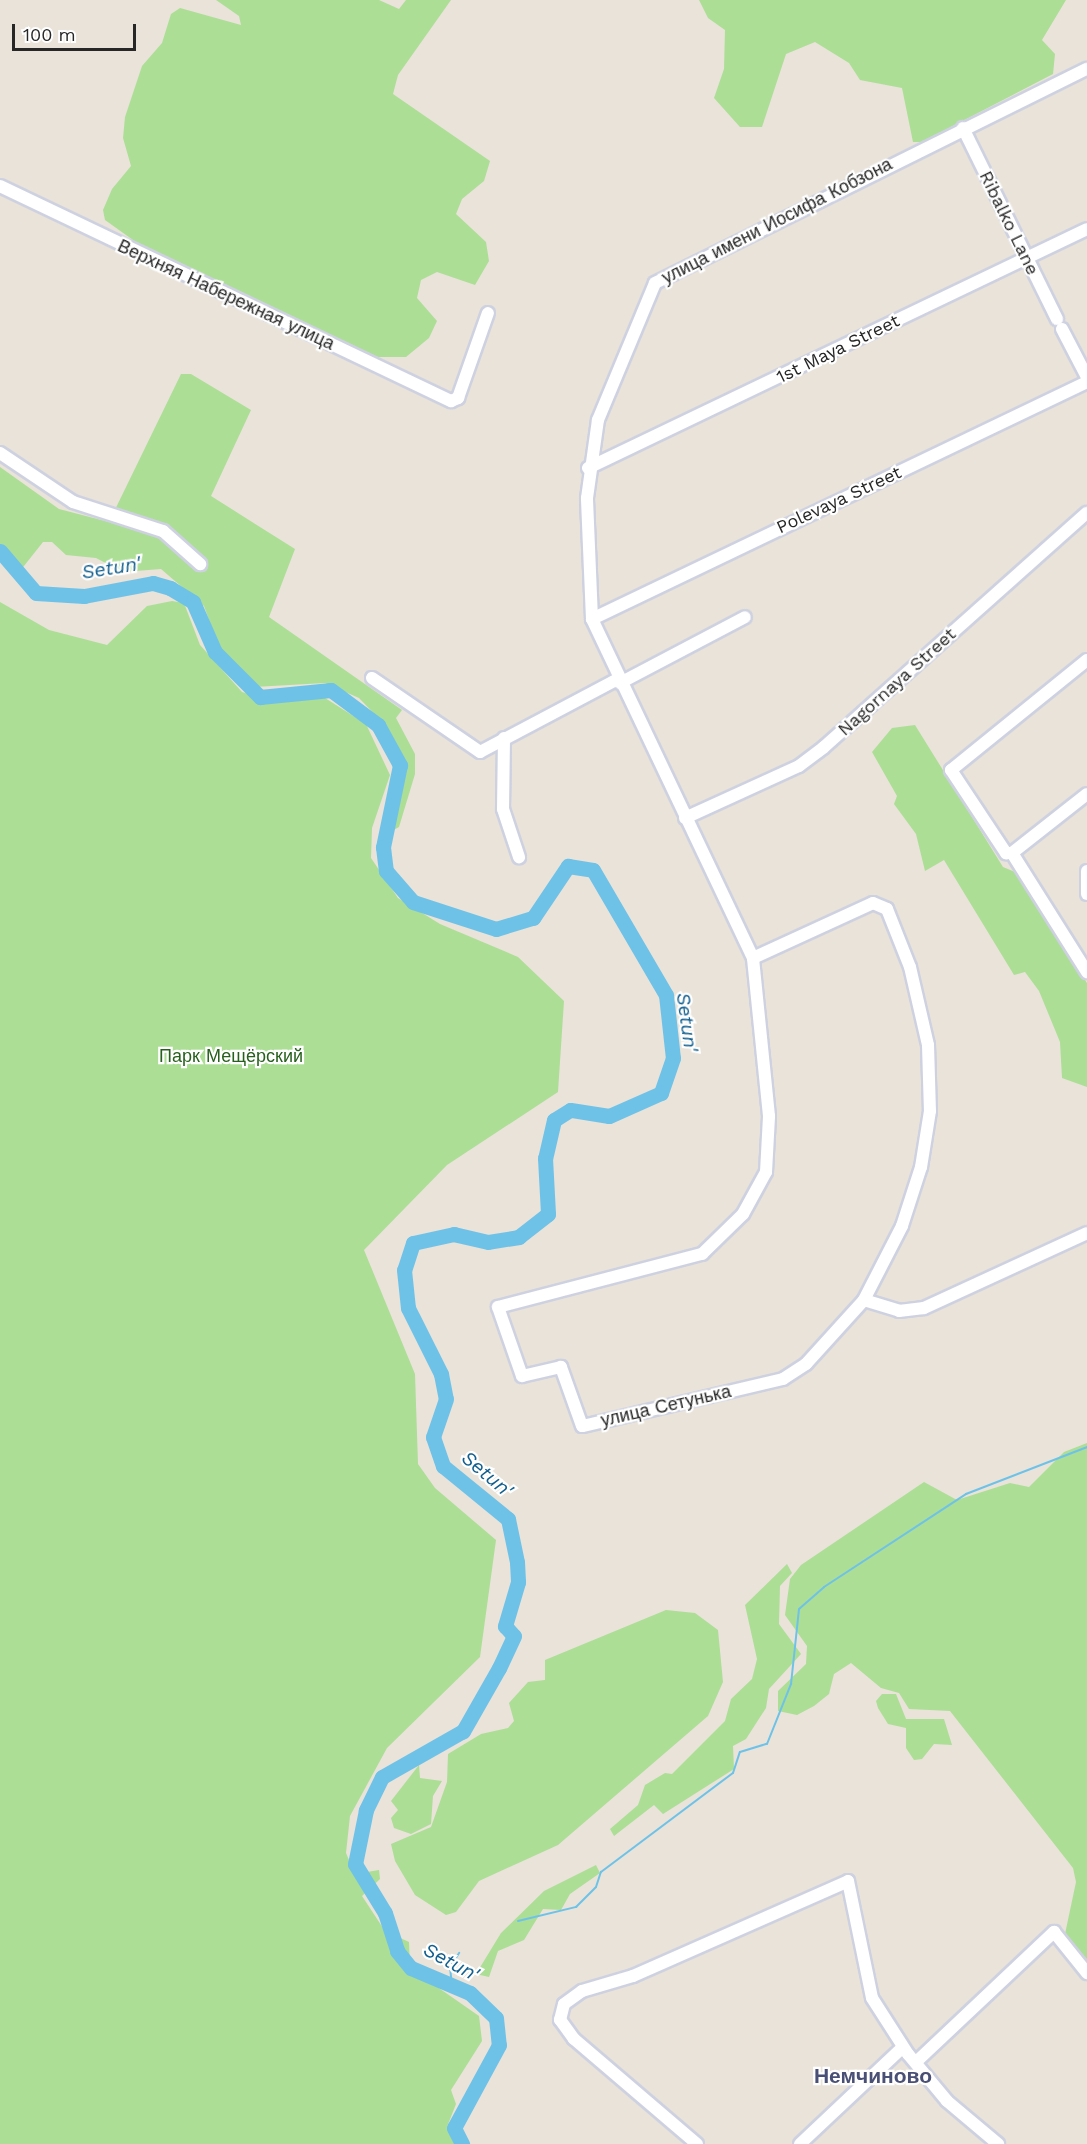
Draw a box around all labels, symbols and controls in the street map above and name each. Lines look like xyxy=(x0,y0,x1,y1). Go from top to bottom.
scale bar xyxy=(15,12,140,50)
text: 100 m xyxy=(23,24,76,45)
street label: улица имени Иосифа Кобзона xyxy=(658,153,896,289)
street label: Ribalko Lane xyxy=(975,168,1043,278)
street label: Верхняя Набережная улица xyxy=(114,235,338,355)
street label: 1st Maya Street xyxy=(773,310,903,388)
street label: Polevaya Street xyxy=(773,462,905,538)
water label: Setun' xyxy=(80,552,142,584)
street label: Nagornaya Street xyxy=(834,623,960,741)
water label: Setun' xyxy=(671,991,703,1053)
park label: Парк Мещёрский xyxy=(159,1045,303,1067)
street label: улица Сетунька xyxy=(599,1381,733,1431)
water label: Setun' xyxy=(457,1446,517,1502)
water label: Setun' xyxy=(419,1937,483,1987)
district label: Немчиново xyxy=(814,2063,932,2089)

